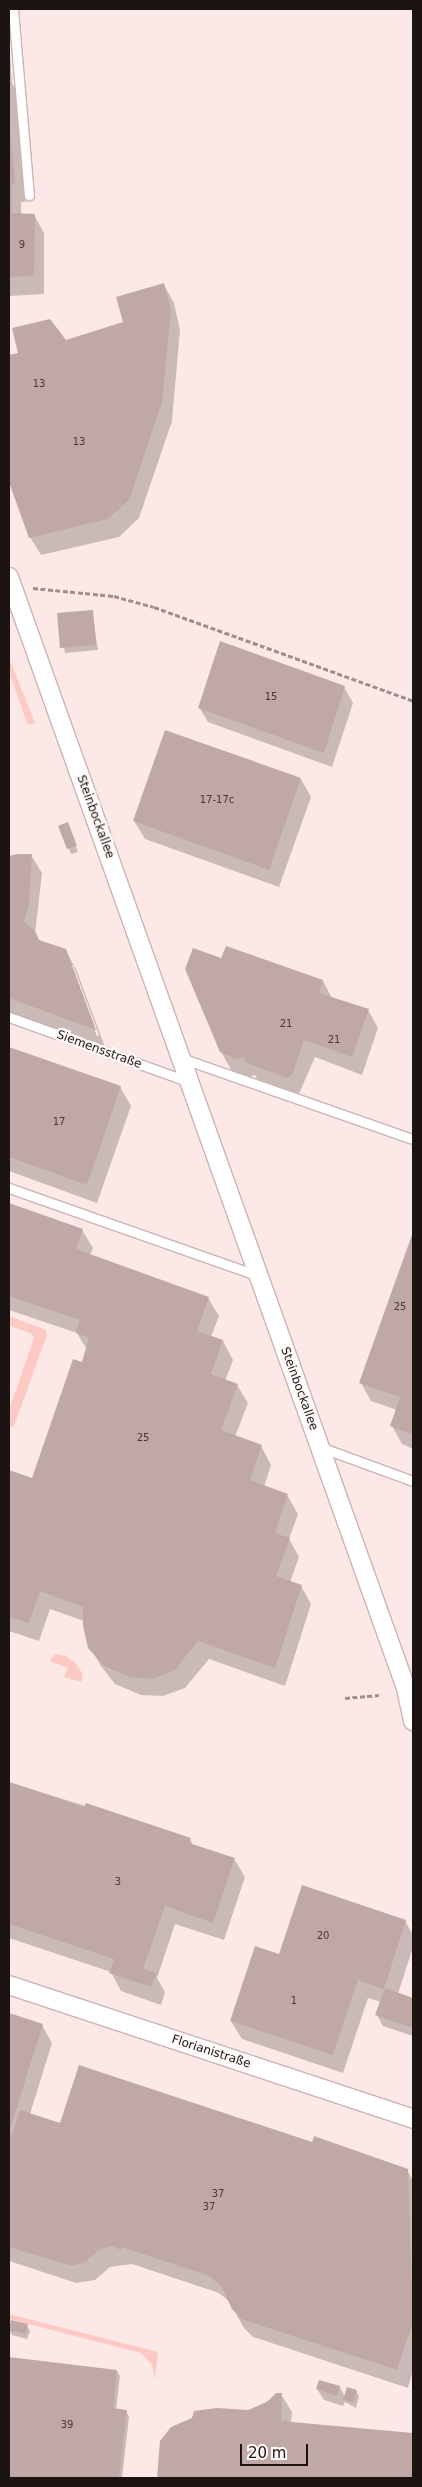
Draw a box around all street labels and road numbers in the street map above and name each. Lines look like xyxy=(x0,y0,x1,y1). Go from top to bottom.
street label: Steinbockallee xyxy=(73,773,117,861)
street label: Siemensstraße xyxy=(55,1028,143,1072)
street label: Steinbockallee xyxy=(277,1345,321,1433)
street label: Florianistraße xyxy=(170,2032,252,2072)

